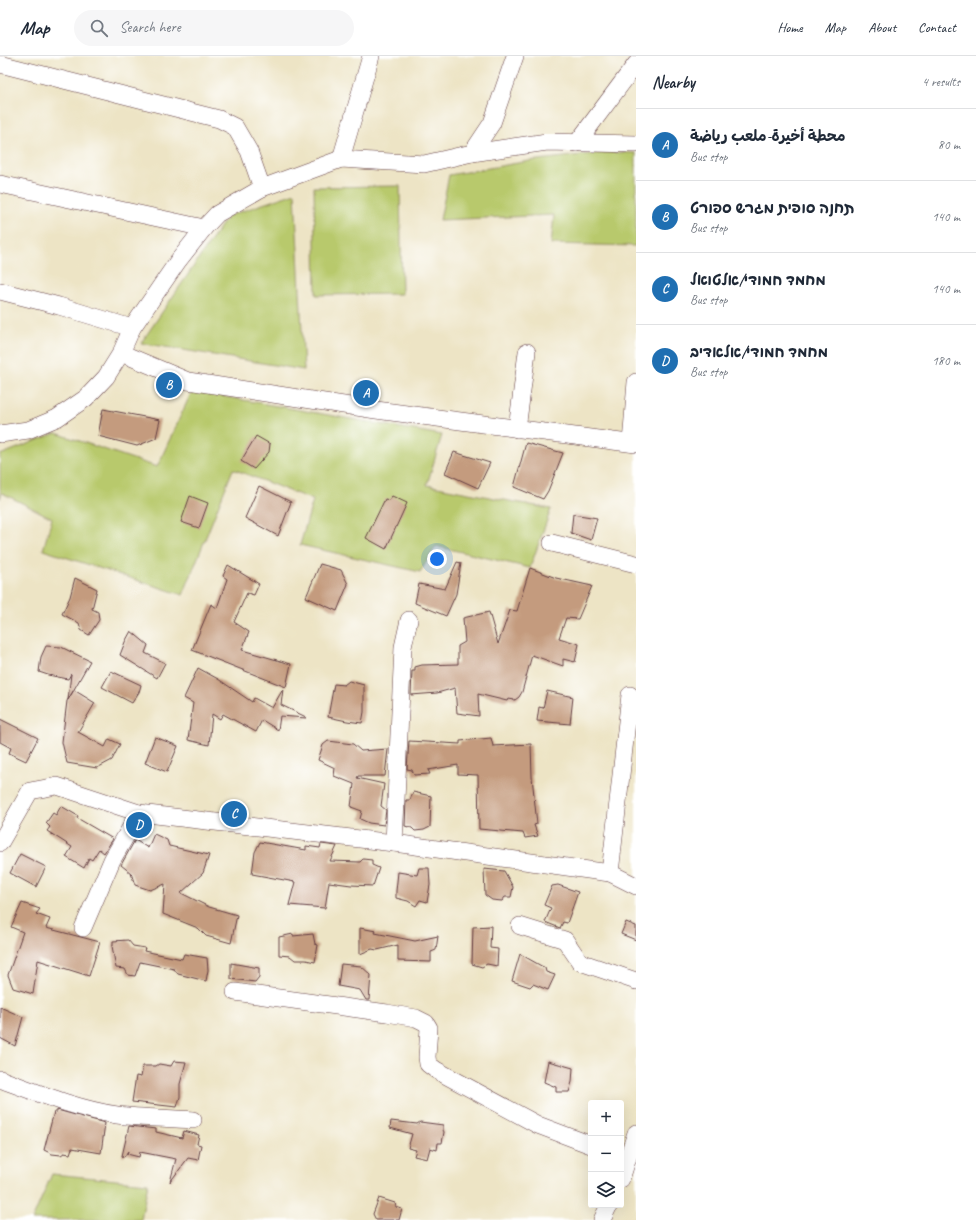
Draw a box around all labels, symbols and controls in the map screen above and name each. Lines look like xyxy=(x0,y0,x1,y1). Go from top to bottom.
search box xyxy=(74,10,354,46)
text: Map xyxy=(20,16,50,40)
icon: search xyxy=(88,17,110,39)
text: Search here xyxy=(120,18,181,37)
text: Home xyxy=(777,19,803,36)
text: Map xyxy=(825,19,846,36)
text: About xyxy=(868,19,896,36)
text: Contact xyxy=(918,19,956,36)
text: Nearby xyxy=(652,72,695,93)
text: 4 results xyxy=(922,74,960,90)
text: محطة أخيرة-ملعب رياضة xyxy=(690,127,845,146)
text: A xyxy=(662,137,668,153)
text: 80 m xyxy=(938,137,960,153)
text: Bus stop xyxy=(690,149,727,165)
text: תחנה סופית מגרש ספורט xyxy=(690,199,855,218)
text: B xyxy=(662,209,668,225)
text: 140 m xyxy=(932,209,960,225)
text: Bus stop xyxy=(690,220,727,236)
text: מחמד חמודי/אלטואל xyxy=(690,271,826,290)
text: C xyxy=(662,281,668,297)
text: 140 m xyxy=(932,281,960,297)
text: Bus stop xyxy=(690,292,727,308)
text: מחמד חמודי/אלאדיב xyxy=(690,343,828,362)
text: D xyxy=(661,353,669,369)
text: 180 m xyxy=(932,353,960,369)
text: Bus stop xyxy=(690,364,727,380)
pin: B xyxy=(156,370,182,400)
pin: A xyxy=(353,378,379,408)
your location xyxy=(427,549,447,569)
pin: C xyxy=(221,799,247,829)
pin: D xyxy=(126,810,152,840)
map controls xyxy=(588,1100,624,1208)
button: + xyxy=(588,1100,624,1136)
button: − xyxy=(588,1136,624,1172)
button: layers xyxy=(588,1172,624,1208)

